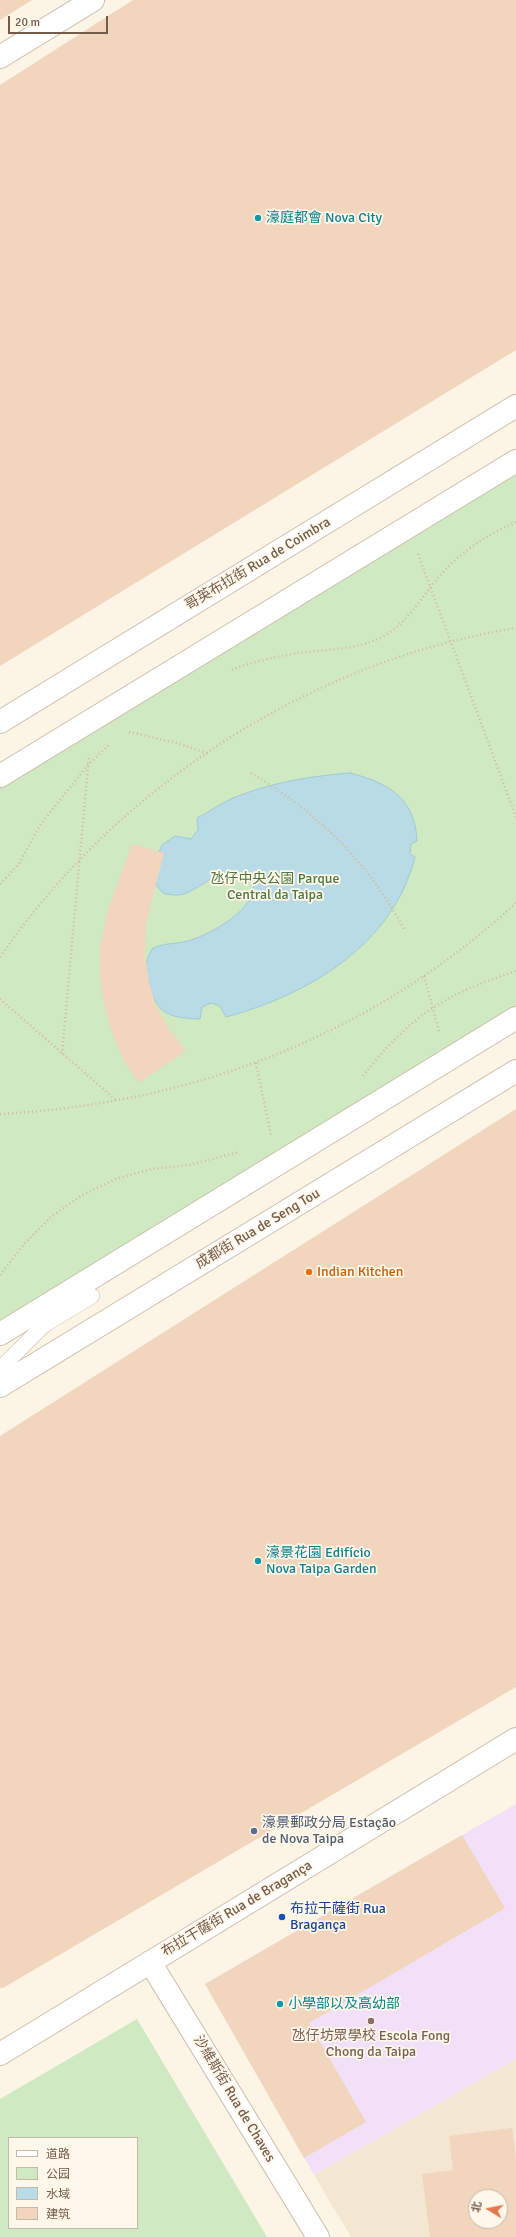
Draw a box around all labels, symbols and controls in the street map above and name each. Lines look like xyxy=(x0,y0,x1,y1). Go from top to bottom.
scale bar xyxy=(10,8,110,34)
text: 20 m xyxy=(15,15,40,30)
place label: 濠庭都會 Nova City xyxy=(266,210,382,226)
marker: 濠庭都會 Nova City xyxy=(253,213,263,223)
street label: 哥英布拉街 Rua de Coimbra xyxy=(182,514,334,614)
park label: 氹仔中央公園 Parque Central da Taipa xyxy=(211,871,339,904)
street label: 成都街 Rua de Seng Tou xyxy=(193,1185,323,1273)
place label: Indian Kitchen xyxy=(317,1264,403,1280)
marker: Indian Kitchen xyxy=(304,1267,314,1277)
place label: 濠景花園 Edifício Nova Taipa Garden xyxy=(266,1545,377,1578)
marker: 濠景花園 Edifício Nova Taipa Garden xyxy=(253,1556,263,1566)
place label: 濠景郵政分局 Estação de Nova Taipa xyxy=(262,1815,396,1848)
marker: 濠景郵政分局 Estação de Nova Taipa xyxy=(249,1826,259,1836)
street label: 布拉干薩街 Rua de Bragança xyxy=(159,1857,315,1961)
place label: 布拉干薩街 Rua Bragança xyxy=(290,1901,386,1934)
marker: 布拉干薩街 Rua Bragança xyxy=(277,1912,287,1922)
place label: 小學部以及高幼部 xyxy=(288,1996,400,2012)
marker: 小學部以及高幼部 xyxy=(275,1999,285,2009)
marker: 氹仔坊眾學校 Escola Fong Chong da Taipa xyxy=(366,2016,376,2026)
place label: 氹仔坊眾學校 Escola Fong Chong da Taipa xyxy=(292,2028,450,2060)
street label: 沙維斯街 Rua de Chaves xyxy=(190,2033,278,2165)
legend xyxy=(8,2137,138,2229)
text: 道路 xyxy=(46,2147,70,2162)
text: 公园 xyxy=(46,2167,70,2182)
text: 水域 xyxy=(46,2187,70,2202)
north arrow xyxy=(468,2189,508,2229)
text: 北 xyxy=(469,2200,484,2214)
text: 建筑 xyxy=(46,2207,70,2222)

